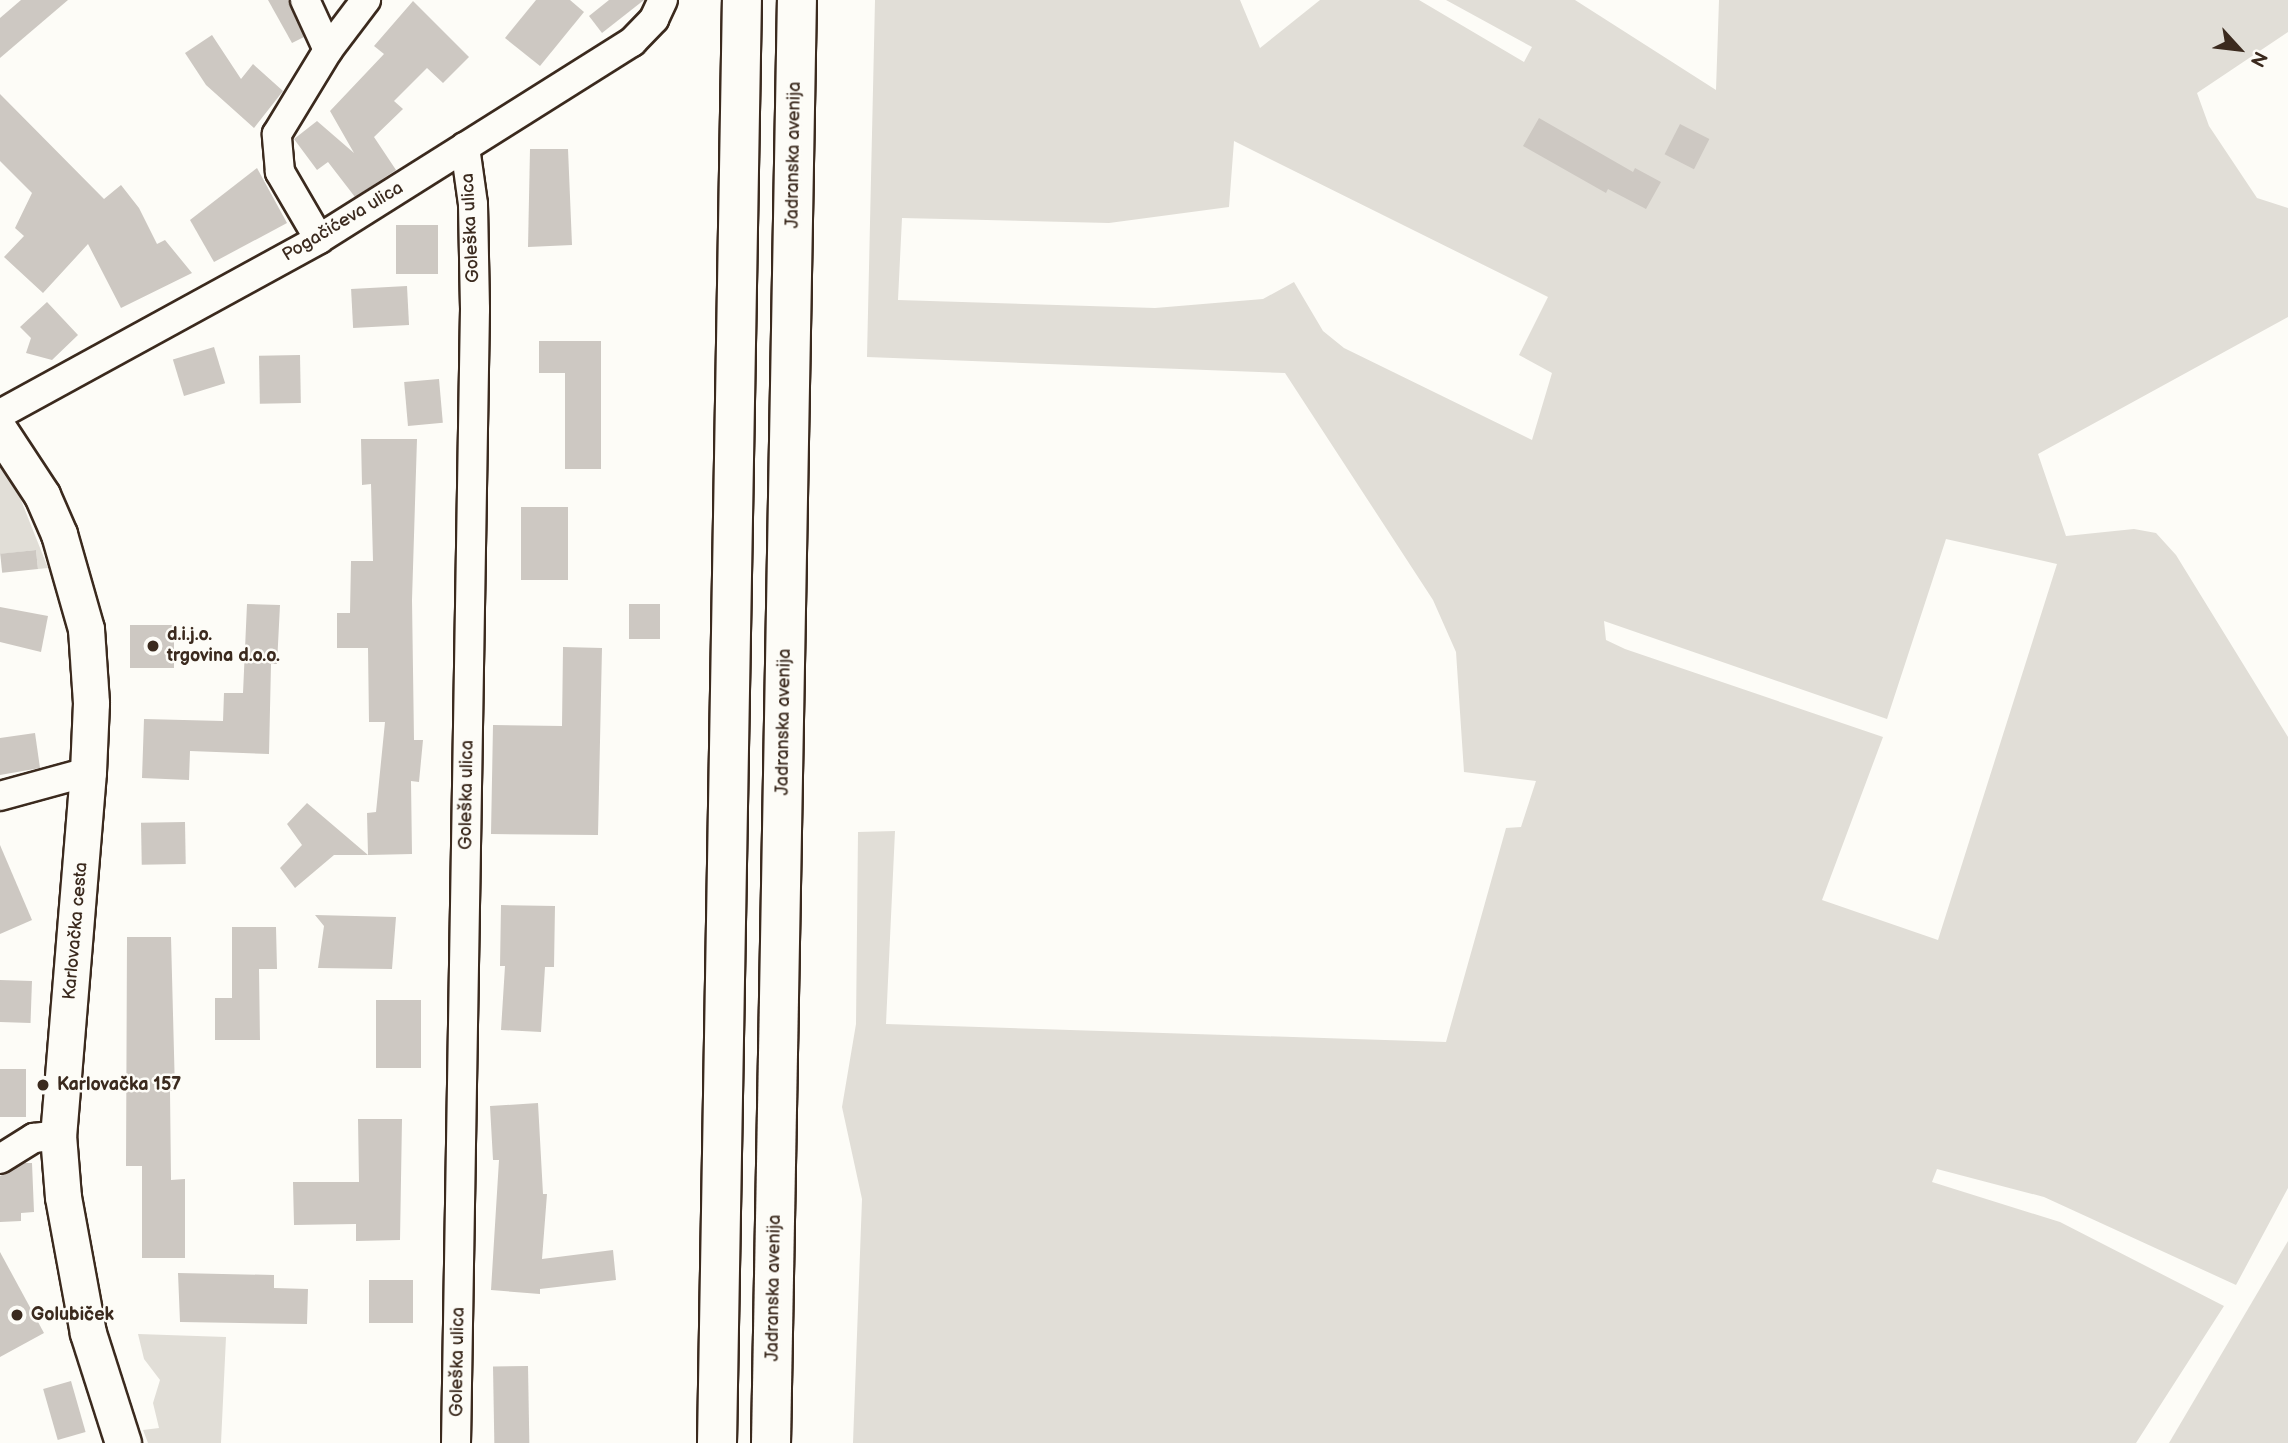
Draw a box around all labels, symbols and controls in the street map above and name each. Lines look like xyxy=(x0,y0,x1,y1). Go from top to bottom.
north arrow xyxy=(2204,14,2274,84)
text: N xyxy=(2245,47,2272,70)
street label: Jadranska avenija xyxy=(782,82,806,228)
street label: Goleška ulica xyxy=(457,173,485,283)
street label: Pogačićeva ulica xyxy=(279,177,407,267)
place label: d.i.j.o. trgovina d.o.o. xyxy=(167,625,280,668)
marker: d.i.j.o. trgovina d.o.o. xyxy=(145,638,161,654)
street label: Jadranska avenija xyxy=(772,649,796,795)
street label: Goleška ulica xyxy=(455,740,479,850)
street label: Karlovačka cesta xyxy=(59,861,93,1001)
place label: Karlovačka 157 xyxy=(57,1074,181,1096)
marker: Karlovačka 157 xyxy=(35,1077,51,1093)
street label: Jadranska avenija xyxy=(762,1215,786,1361)
place label: Golubiček xyxy=(31,1304,114,1326)
marker: Golubiček xyxy=(9,1307,25,1323)
street label: Goleška ulica xyxy=(446,1307,470,1417)

